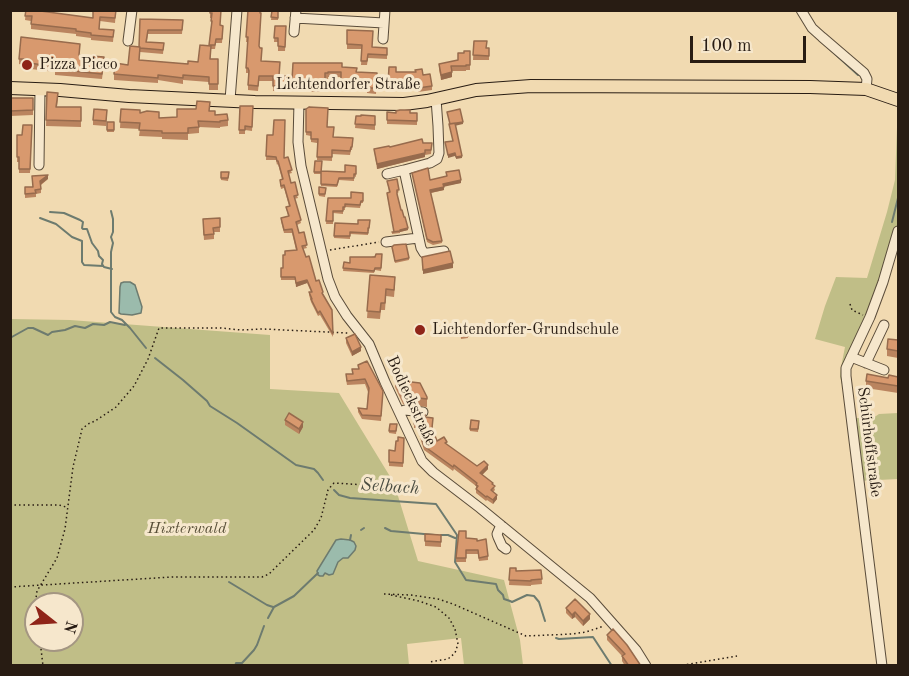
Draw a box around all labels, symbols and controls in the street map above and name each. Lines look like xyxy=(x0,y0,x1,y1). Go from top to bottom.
scale bar xyxy=(693,24,808,62)
text: 100 m xyxy=(701,37,752,55)
place label: Pizza Picco xyxy=(39,55,118,75)
marker: Pizza Picco xyxy=(20,58,34,72)
street label: Lichtendorfer Straße xyxy=(276,75,420,95)
place label: Lichtendorfer-Grundschule xyxy=(432,320,619,340)
marker: Lichtendorfer-Grundschule xyxy=(413,323,427,337)
street label: Bodieckstraße xyxy=(382,353,440,449)
street label: Schürhoffstraße xyxy=(853,386,885,498)
water label: Selbach xyxy=(360,474,420,500)
park label: Hixterwald xyxy=(148,519,226,539)
north arrow xyxy=(24,592,84,652)
text: N xyxy=(60,618,79,635)

